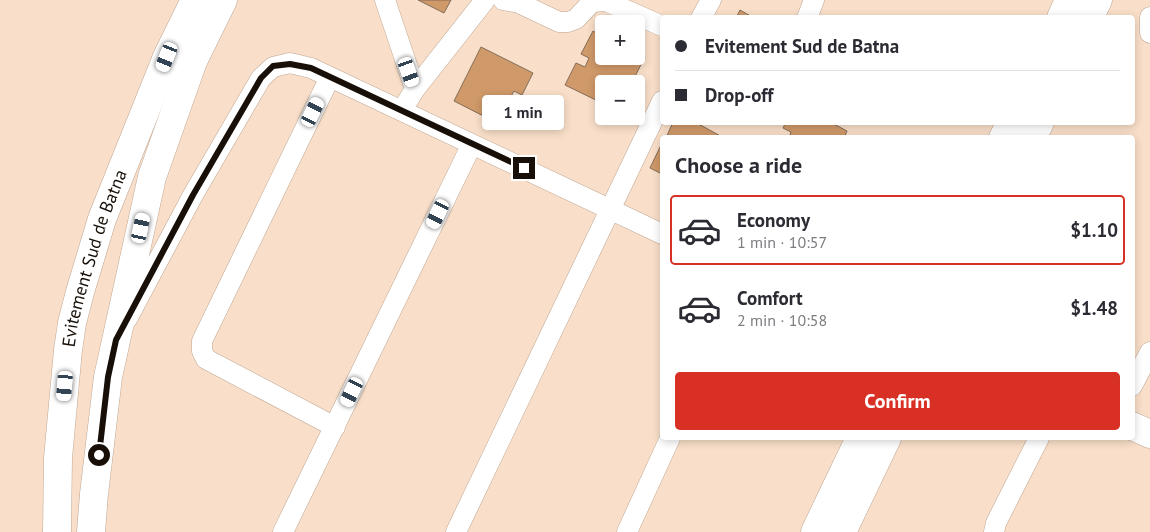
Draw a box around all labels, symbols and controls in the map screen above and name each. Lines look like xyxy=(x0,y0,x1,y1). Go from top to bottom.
map controls xyxy=(595,15,645,125)
button: + xyxy=(595,15,645,65)
text: Evitement Sud de Batna xyxy=(705,34,899,58)
car xyxy=(154,40,179,74)
car xyxy=(396,55,421,89)
button: − xyxy=(595,75,645,125)
text: Drop-off xyxy=(705,83,773,107)
car xyxy=(299,95,326,129)
callout: 1 min xyxy=(483,96,565,130)
text: 1 min xyxy=(503,102,543,122)
text: Choose a ride xyxy=(675,151,802,179)
route end xyxy=(513,157,535,179)
street label: Evitement Sud de Batna xyxy=(57,166,132,348)
car xyxy=(424,197,451,231)
icon: car xyxy=(677,208,722,253)
text: Economy xyxy=(737,208,810,232)
car xyxy=(130,212,151,244)
text: $1.10 xyxy=(1070,218,1118,242)
text: 1 min · 10:57 xyxy=(737,232,827,252)
icon: car xyxy=(677,286,722,331)
text: Comfort xyxy=(737,286,803,310)
text: $1.48 xyxy=(1070,296,1118,320)
text: 2 min · 10:58 xyxy=(737,310,827,330)
car xyxy=(56,370,73,402)
button: Confirm xyxy=(675,372,1120,430)
car xyxy=(338,375,365,409)
route start xyxy=(88,444,110,466)

